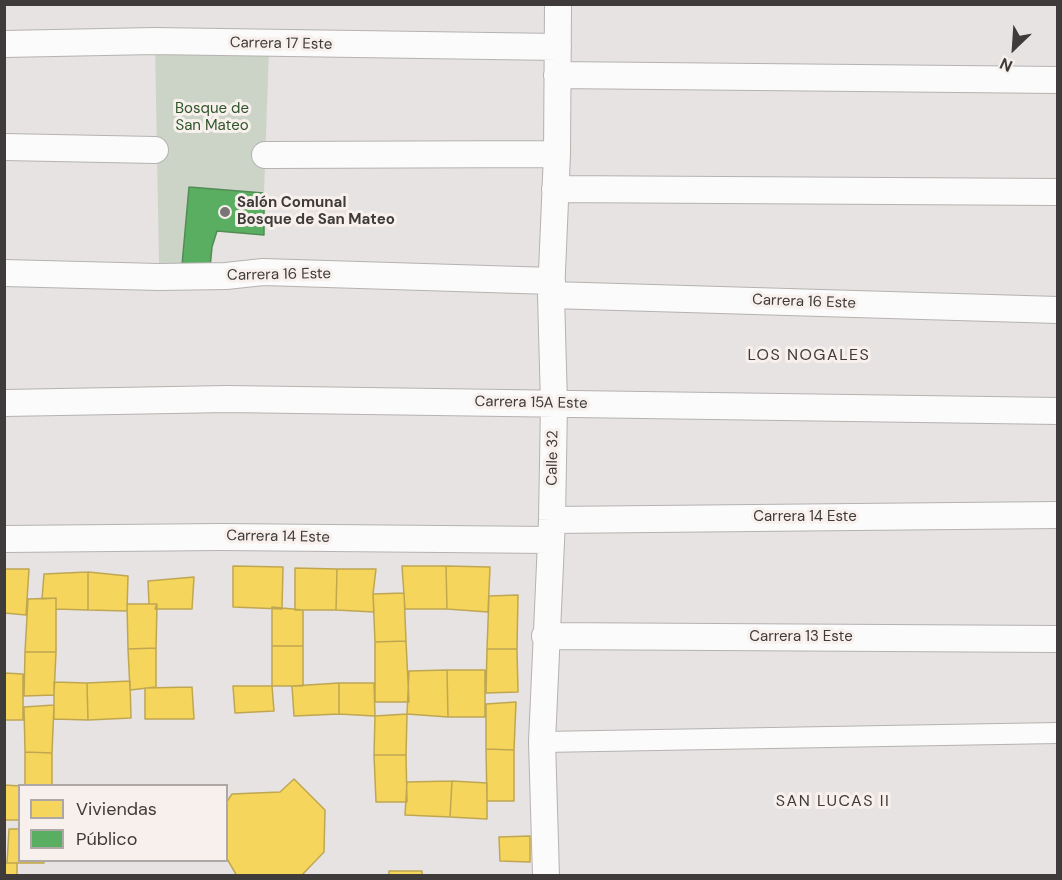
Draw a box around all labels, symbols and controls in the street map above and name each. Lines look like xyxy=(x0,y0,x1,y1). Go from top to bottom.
north arrow xyxy=(984,18,1044,78)
street label: Carrera 17 Este xyxy=(230,34,332,54)
text: N xyxy=(996,53,1016,77)
park label: Bosque de San Mateo xyxy=(175,100,249,135)
place label: Salón Comunal Bosque de San Mateo xyxy=(237,194,395,229)
marker: Salón Comunal Bosque de San Mateo xyxy=(218,205,232,219)
street label: Carrera 16 Este xyxy=(227,265,331,285)
street label: Carrera 16 Este xyxy=(752,291,856,313)
district label: LOS NOGALES xyxy=(748,346,870,366)
street label: Carrera 15A Este xyxy=(474,393,588,413)
street label: Calle 32 xyxy=(544,430,562,486)
street label: Carrera 14 Este xyxy=(753,508,857,526)
street label: Carrera 14 Este xyxy=(226,527,330,547)
street label: Carrera 13 Este xyxy=(749,628,853,646)
legend xyxy=(18,784,228,862)
district label: SAN LUCAS II xyxy=(776,792,890,812)
text: Viviendas xyxy=(76,797,157,821)
text: Público xyxy=(76,827,137,851)

